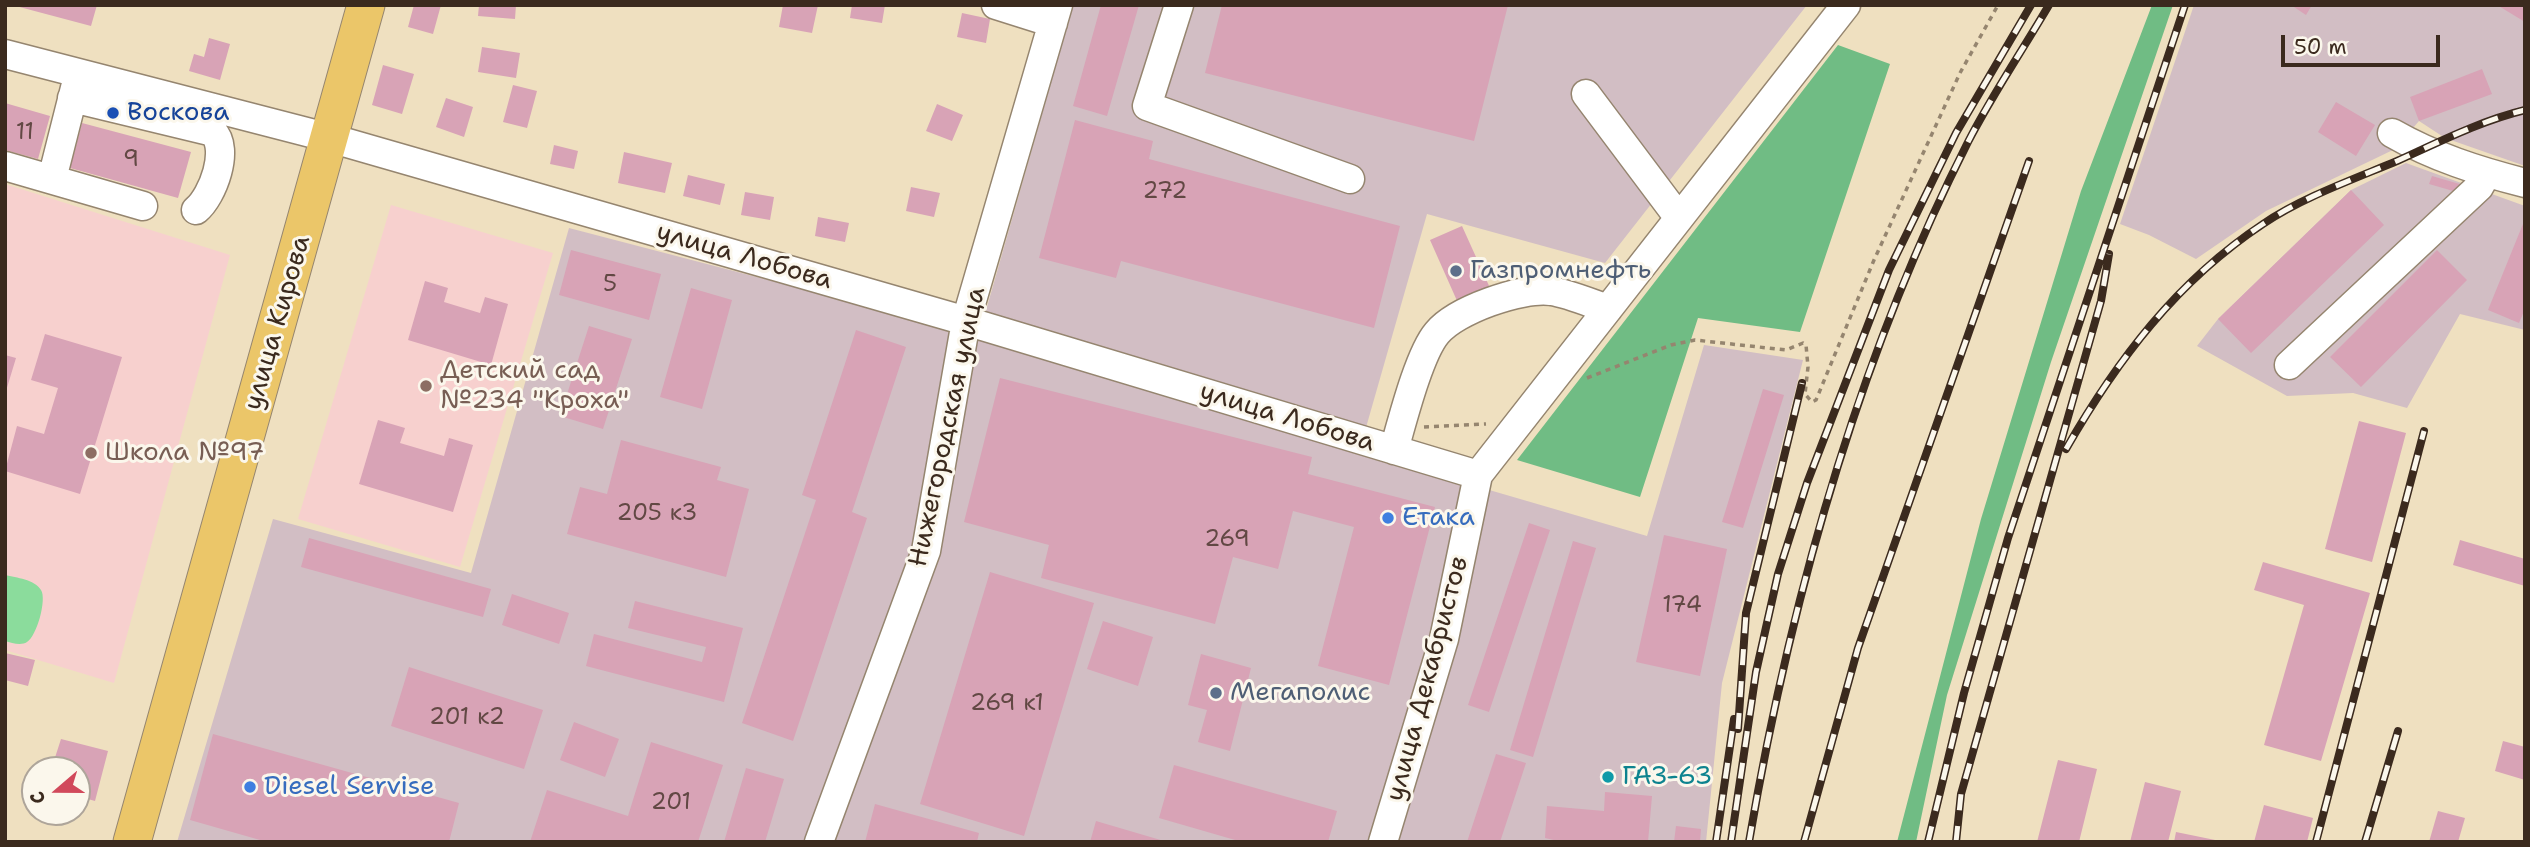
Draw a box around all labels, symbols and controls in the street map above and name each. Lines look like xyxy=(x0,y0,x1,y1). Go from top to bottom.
scale bar xyxy=(2285,21,2444,65)
text: 50 m xyxy=(2294,33,2347,61)
place label: Воскова xyxy=(127,97,229,129)
marker: Воскова xyxy=(105,105,121,121)
house number: 11 xyxy=(16,119,34,147)
house number: 9 xyxy=(123,146,139,174)
house number: 272 xyxy=(1143,178,1187,206)
street label: улица Лобова xyxy=(652,217,836,297)
street label: улица Кирова xyxy=(238,232,318,414)
place label: Газпромнефть xyxy=(1470,255,1651,287)
marker: Газпромнефть xyxy=(1448,263,1464,279)
house number: 5 xyxy=(603,271,617,299)
street label: Нижегородская улица xyxy=(903,284,993,570)
place label: Детский сад №234 "Кроха" xyxy=(440,355,629,416)
street label: улица Лобова xyxy=(1196,377,1378,459)
marker: Детский сад №234 "Кроха" xyxy=(418,378,434,394)
place label: Школа №97 xyxy=(105,437,264,469)
marker: Школа №97 xyxy=(83,445,99,461)
house number: 205 к3 xyxy=(617,500,697,528)
place label: Етака xyxy=(1402,502,1475,534)
marker: Етака xyxy=(1380,510,1396,526)
house number: 269 xyxy=(1204,526,1250,554)
street label: улица Декабристов xyxy=(1380,553,1476,805)
house number: 174 xyxy=(1662,592,1702,620)
place label: Мегаполис xyxy=(1230,677,1371,709)
marker: Мегаполис xyxy=(1208,685,1224,701)
house number: 269 к1 xyxy=(970,690,1044,718)
house number: 201 к2 xyxy=(429,704,505,732)
north arrow xyxy=(21,756,91,826)
place label: ГАЗ-63 xyxy=(1622,761,1712,793)
marker: ГАЗ-63 xyxy=(1600,769,1616,785)
place label: Diesel Servise xyxy=(264,771,435,803)
marker: Diesel Servise xyxy=(242,779,258,795)
text: С xyxy=(24,788,51,807)
house number: 201 xyxy=(651,789,691,817)

